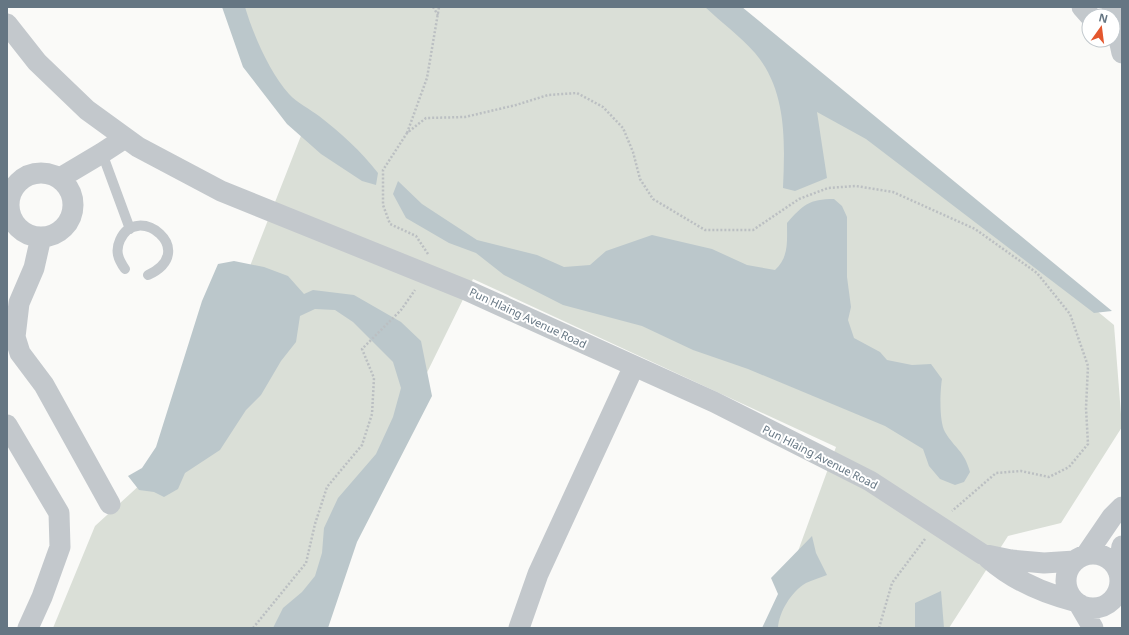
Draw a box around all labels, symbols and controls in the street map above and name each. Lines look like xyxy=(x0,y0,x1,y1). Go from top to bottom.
north arrow xyxy=(1081,8,1121,48)
text: N xyxy=(1097,9,1110,26)
street label: Pun Hlaing Avenue Road xyxy=(467,284,589,351)
street label: Pun Hlaing Avenue Road xyxy=(760,421,880,492)

